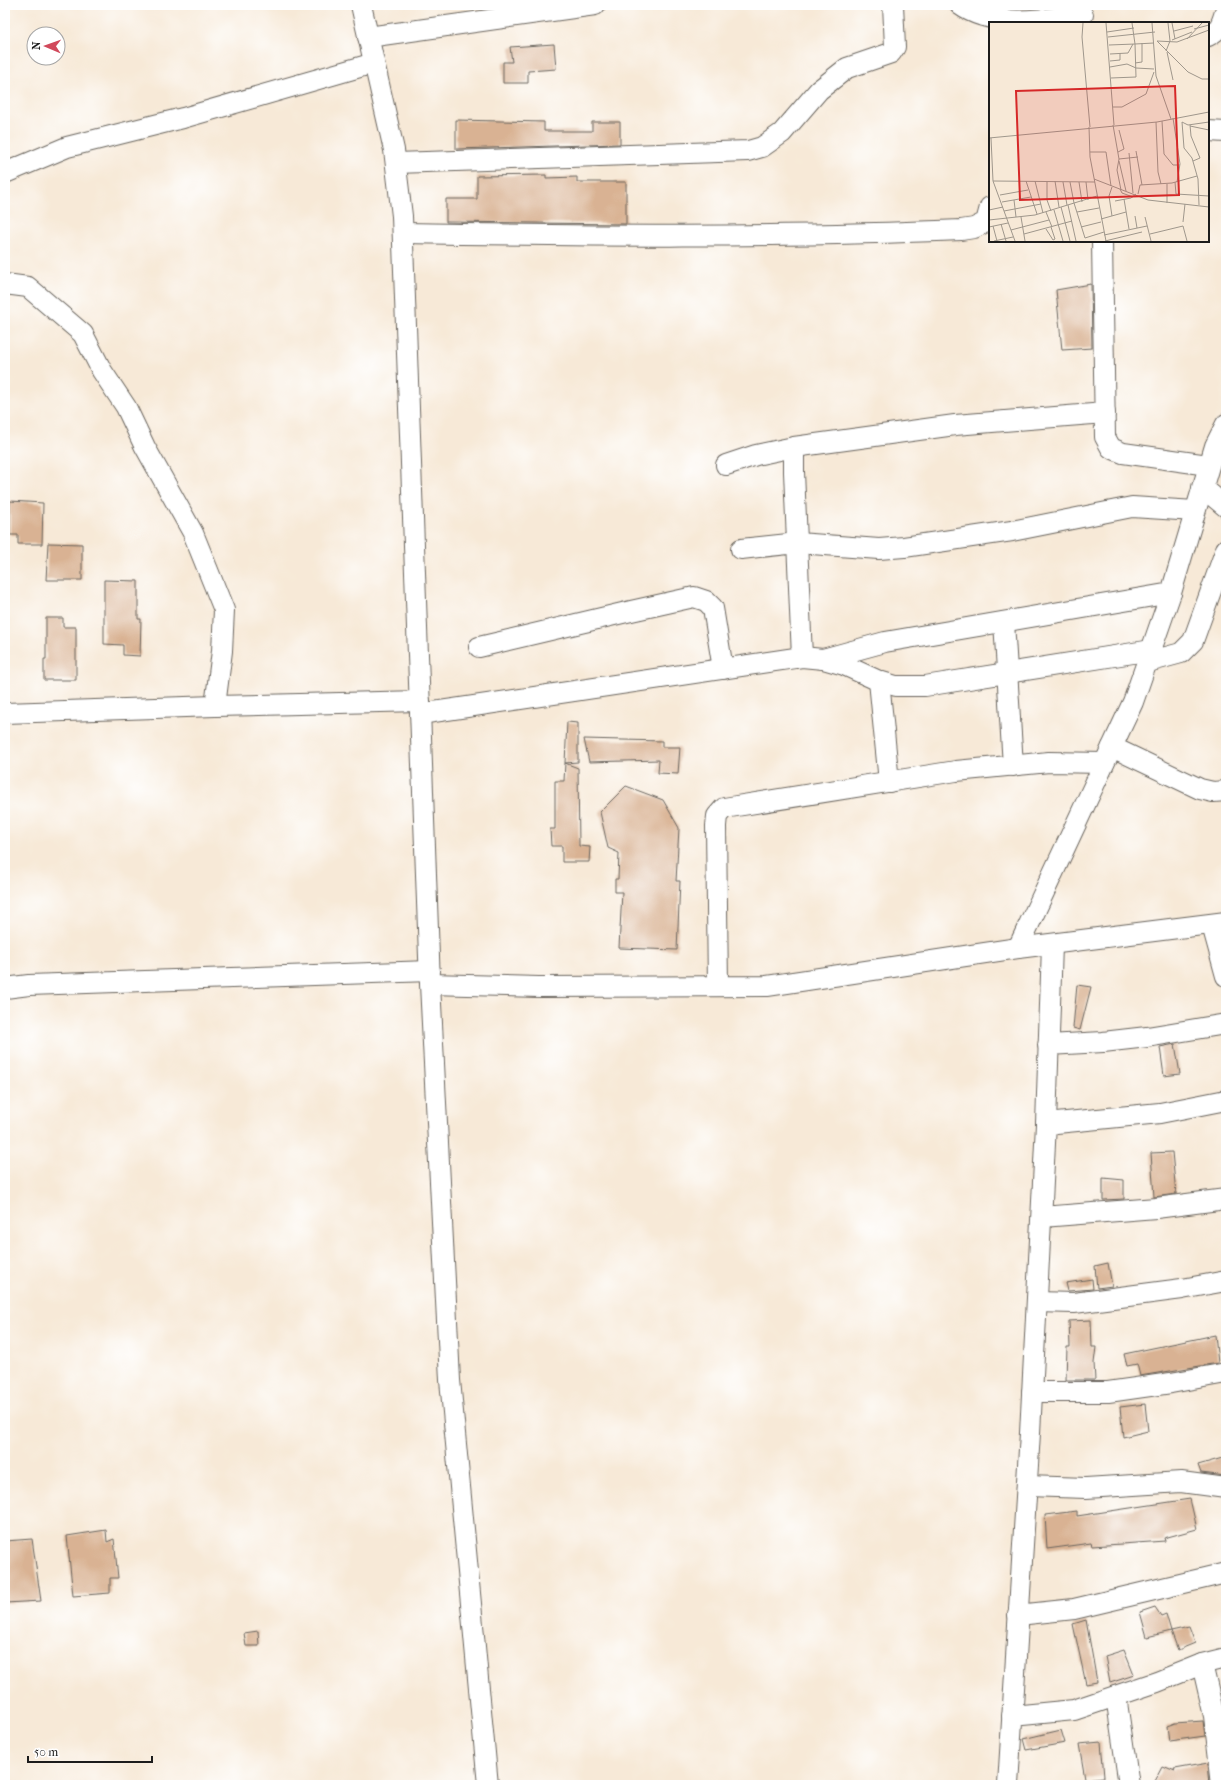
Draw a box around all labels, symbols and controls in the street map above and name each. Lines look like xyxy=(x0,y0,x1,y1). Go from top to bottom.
inset map xyxy=(989,22,1209,242)
north arrow xyxy=(26,26,66,66)
text: N xyxy=(30,41,43,50)
scale bar xyxy=(28,1738,152,1764)
text: 50 m xyxy=(34,1745,58,1759)

